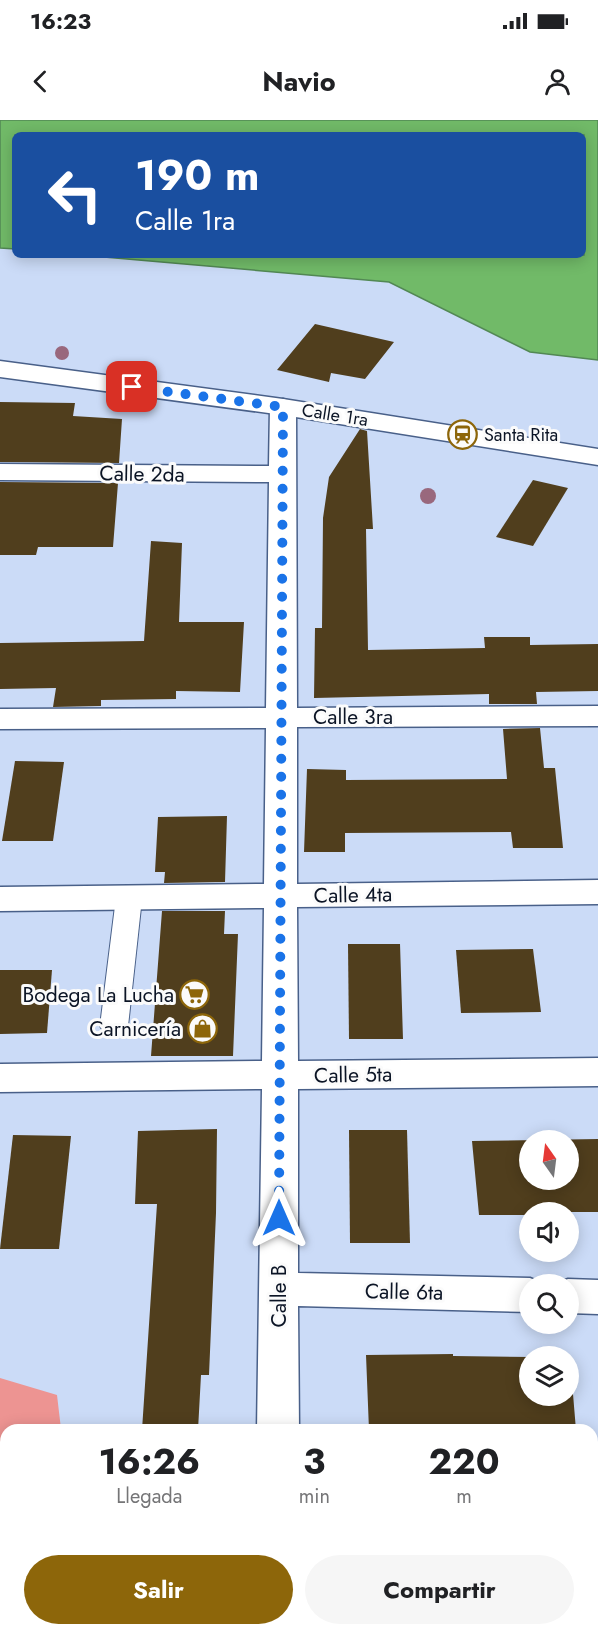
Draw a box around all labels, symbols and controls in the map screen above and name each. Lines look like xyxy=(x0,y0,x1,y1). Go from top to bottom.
text: 16:23 xyxy=(30,5,91,37)
text: Navio xyxy=(262,62,336,101)
icon: back xyxy=(24,65,57,98)
icon: person xyxy=(541,65,574,98)
text: 190 m xyxy=(135,145,259,206)
icon: left xyxy=(36,156,114,234)
text: Calle 1ra xyxy=(135,201,235,240)
pin xyxy=(106,361,157,412)
icon: arrive xyxy=(115,370,148,403)
street label: Calle 1ra xyxy=(300,397,370,433)
station icon: Santa Rita xyxy=(447,419,479,451)
place label: Santa Rita xyxy=(484,422,558,448)
street label: Calle 2da xyxy=(99,458,185,490)
street label: Calle 3ra xyxy=(313,702,393,732)
street label: Calle 4ta xyxy=(313,879,393,911)
supermarket icon: Bodega La Lucha xyxy=(179,979,211,1011)
place label: Bodega La Lucha xyxy=(23,980,174,1010)
shop icon: Carnicería xyxy=(186,1013,218,1045)
place label: Carnicería xyxy=(89,1014,181,1044)
street label: Calle 5ta xyxy=(314,1059,392,1091)
north arrow xyxy=(519,1130,579,1190)
map controls xyxy=(519,1130,579,1406)
position arrow xyxy=(247,1186,311,1250)
button: sound xyxy=(519,1202,579,1262)
street label: Calle B xyxy=(264,1265,294,1327)
button: search xyxy=(519,1274,579,1334)
street label: Calle 6ta xyxy=(364,1276,444,1308)
button: layers xyxy=(519,1346,579,1406)
text: 16:26 xyxy=(98,1435,200,1487)
text: 3 xyxy=(303,1435,325,1487)
text: 220 xyxy=(428,1435,500,1487)
text: Llegada xyxy=(116,1482,182,1511)
text: min xyxy=(299,1482,330,1511)
text: m xyxy=(456,1482,472,1511)
button: Salir xyxy=(24,1555,293,1624)
button: Compartir xyxy=(305,1555,574,1624)

